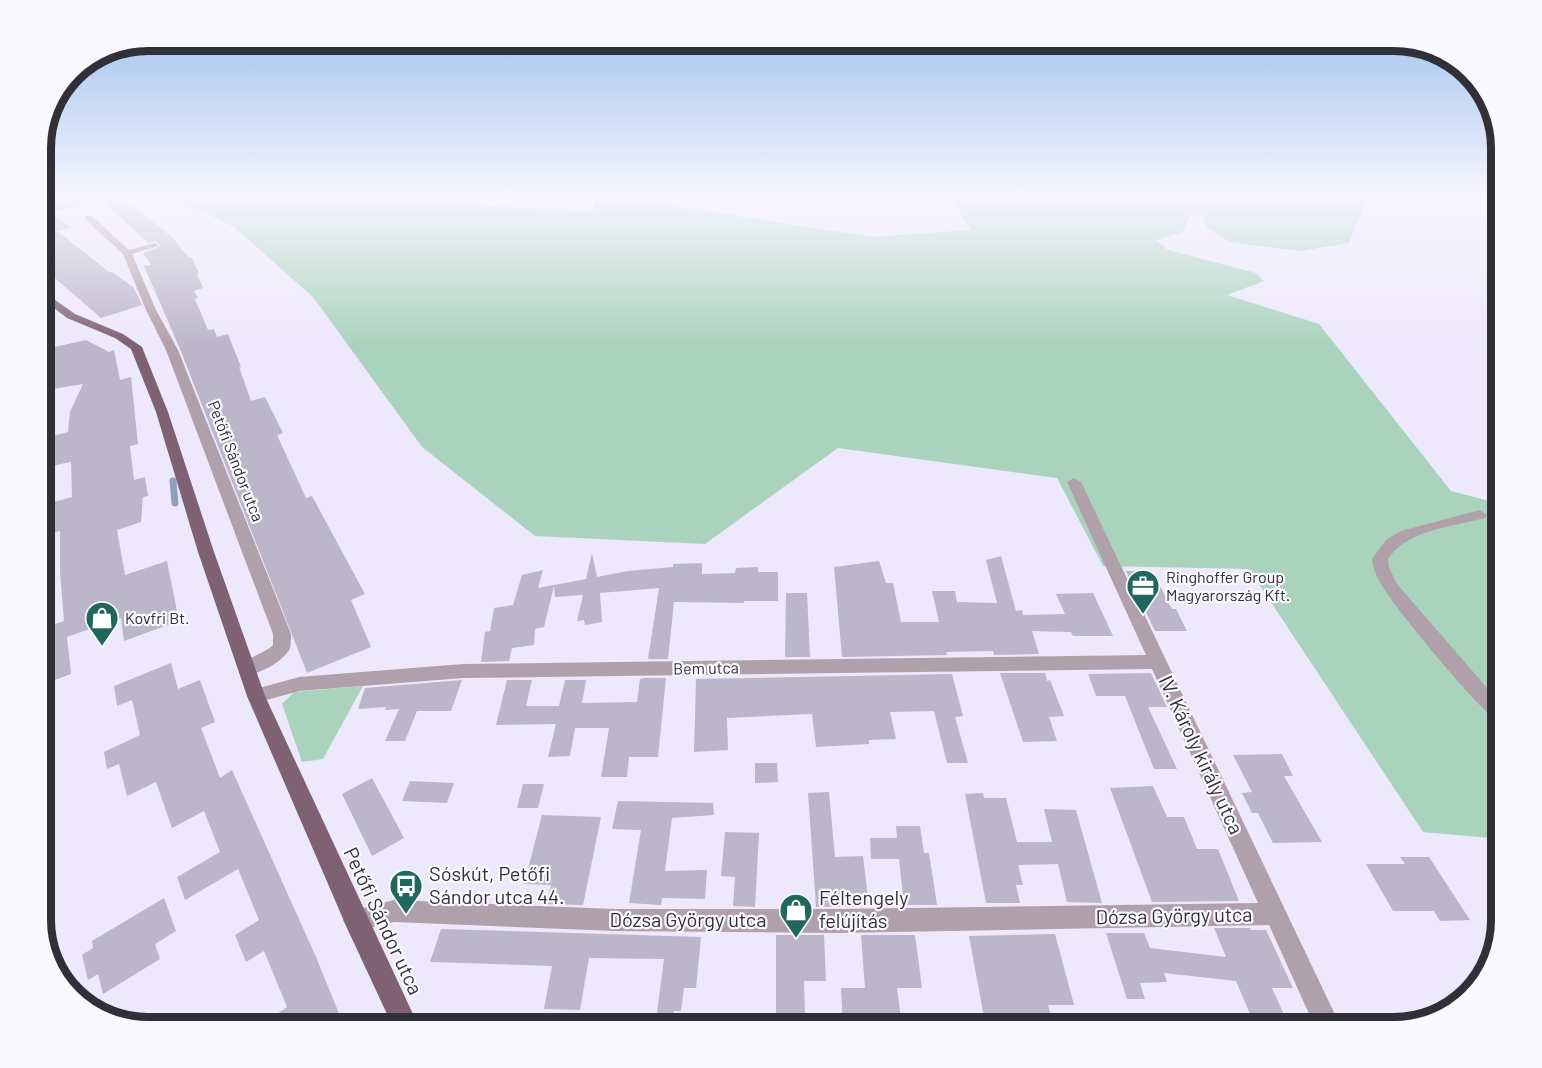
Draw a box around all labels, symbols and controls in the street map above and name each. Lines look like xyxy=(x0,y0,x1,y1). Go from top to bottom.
street label: Petőfi Sándor utca xyxy=(205,398,268,524)
place label: Ringhoffer Group Magyarország Kft. xyxy=(1166,567,1290,604)
office icon: Ringhoffer Group Magyarország Kft. xyxy=(1125,568,1161,615)
shop icon: Kovfri Bt. xyxy=(84,600,120,647)
place label: Kovfri Bt. xyxy=(125,608,189,627)
street label: Bem utca xyxy=(673,657,739,678)
street label: IV. Károly király utca xyxy=(1155,671,1249,838)
street label: Petőfi Sándor utca xyxy=(339,843,429,998)
place label: Sóskút, Petőfi Sándor utca 44. xyxy=(429,861,565,908)
bus stop icon: Sóskút, Petőfi Sándor utca 44. xyxy=(388,868,424,915)
place label: Féltengely felújítás xyxy=(819,885,908,932)
shop icon: Féltengely felújítás xyxy=(778,892,814,939)
street label: Dózsa György utca xyxy=(1095,902,1253,928)
street label: Dózsa György utca xyxy=(610,907,766,931)

